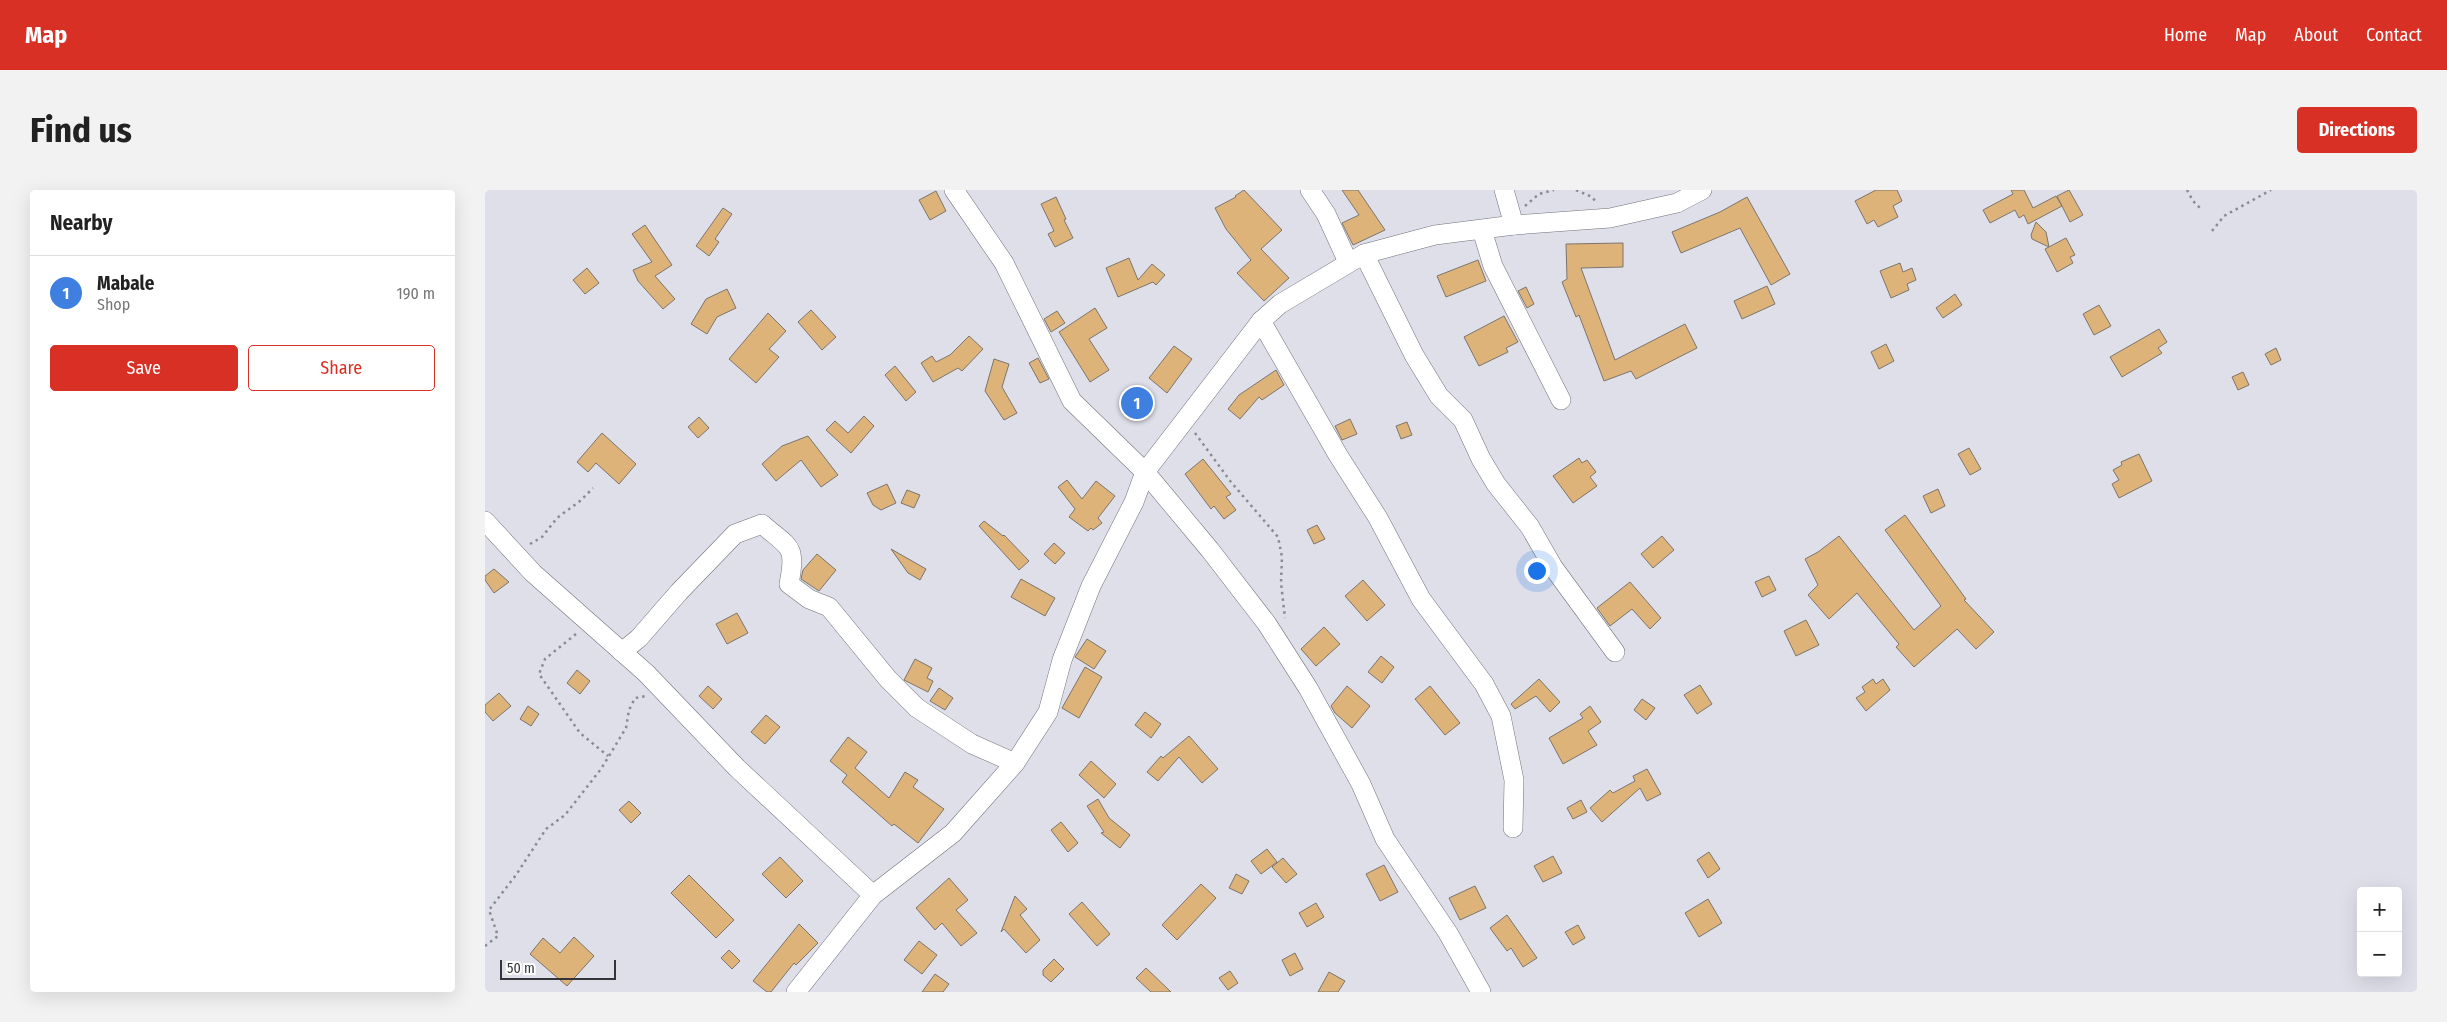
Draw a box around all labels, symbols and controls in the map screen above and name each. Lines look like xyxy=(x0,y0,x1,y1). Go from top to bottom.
text: Map xyxy=(25,21,67,49)
text: Home xyxy=(2164,24,2207,46)
text: Map xyxy=(2235,24,2266,46)
text: About xyxy=(2294,24,2338,46)
text: Contact xyxy=(2366,24,2422,46)
button: Directions xyxy=(2297,107,2417,153)
text: Find us xyxy=(30,109,132,151)
text: Nearby xyxy=(50,210,112,236)
text: Mabale xyxy=(97,272,154,295)
text: 1 xyxy=(63,284,69,303)
text: 190 m xyxy=(397,284,435,303)
text: Shop xyxy=(97,295,130,314)
button: Save xyxy=(50,345,238,391)
button: Share xyxy=(248,345,435,391)
pin: 1 xyxy=(1121,384,1153,422)
your location xyxy=(1524,558,1550,584)
map controls xyxy=(2357,887,2402,977)
button: + xyxy=(2357,887,2402,932)
button: − xyxy=(2357,932,2402,977)
scale bar xyxy=(500,957,616,980)
text: 50 m xyxy=(507,960,535,977)

